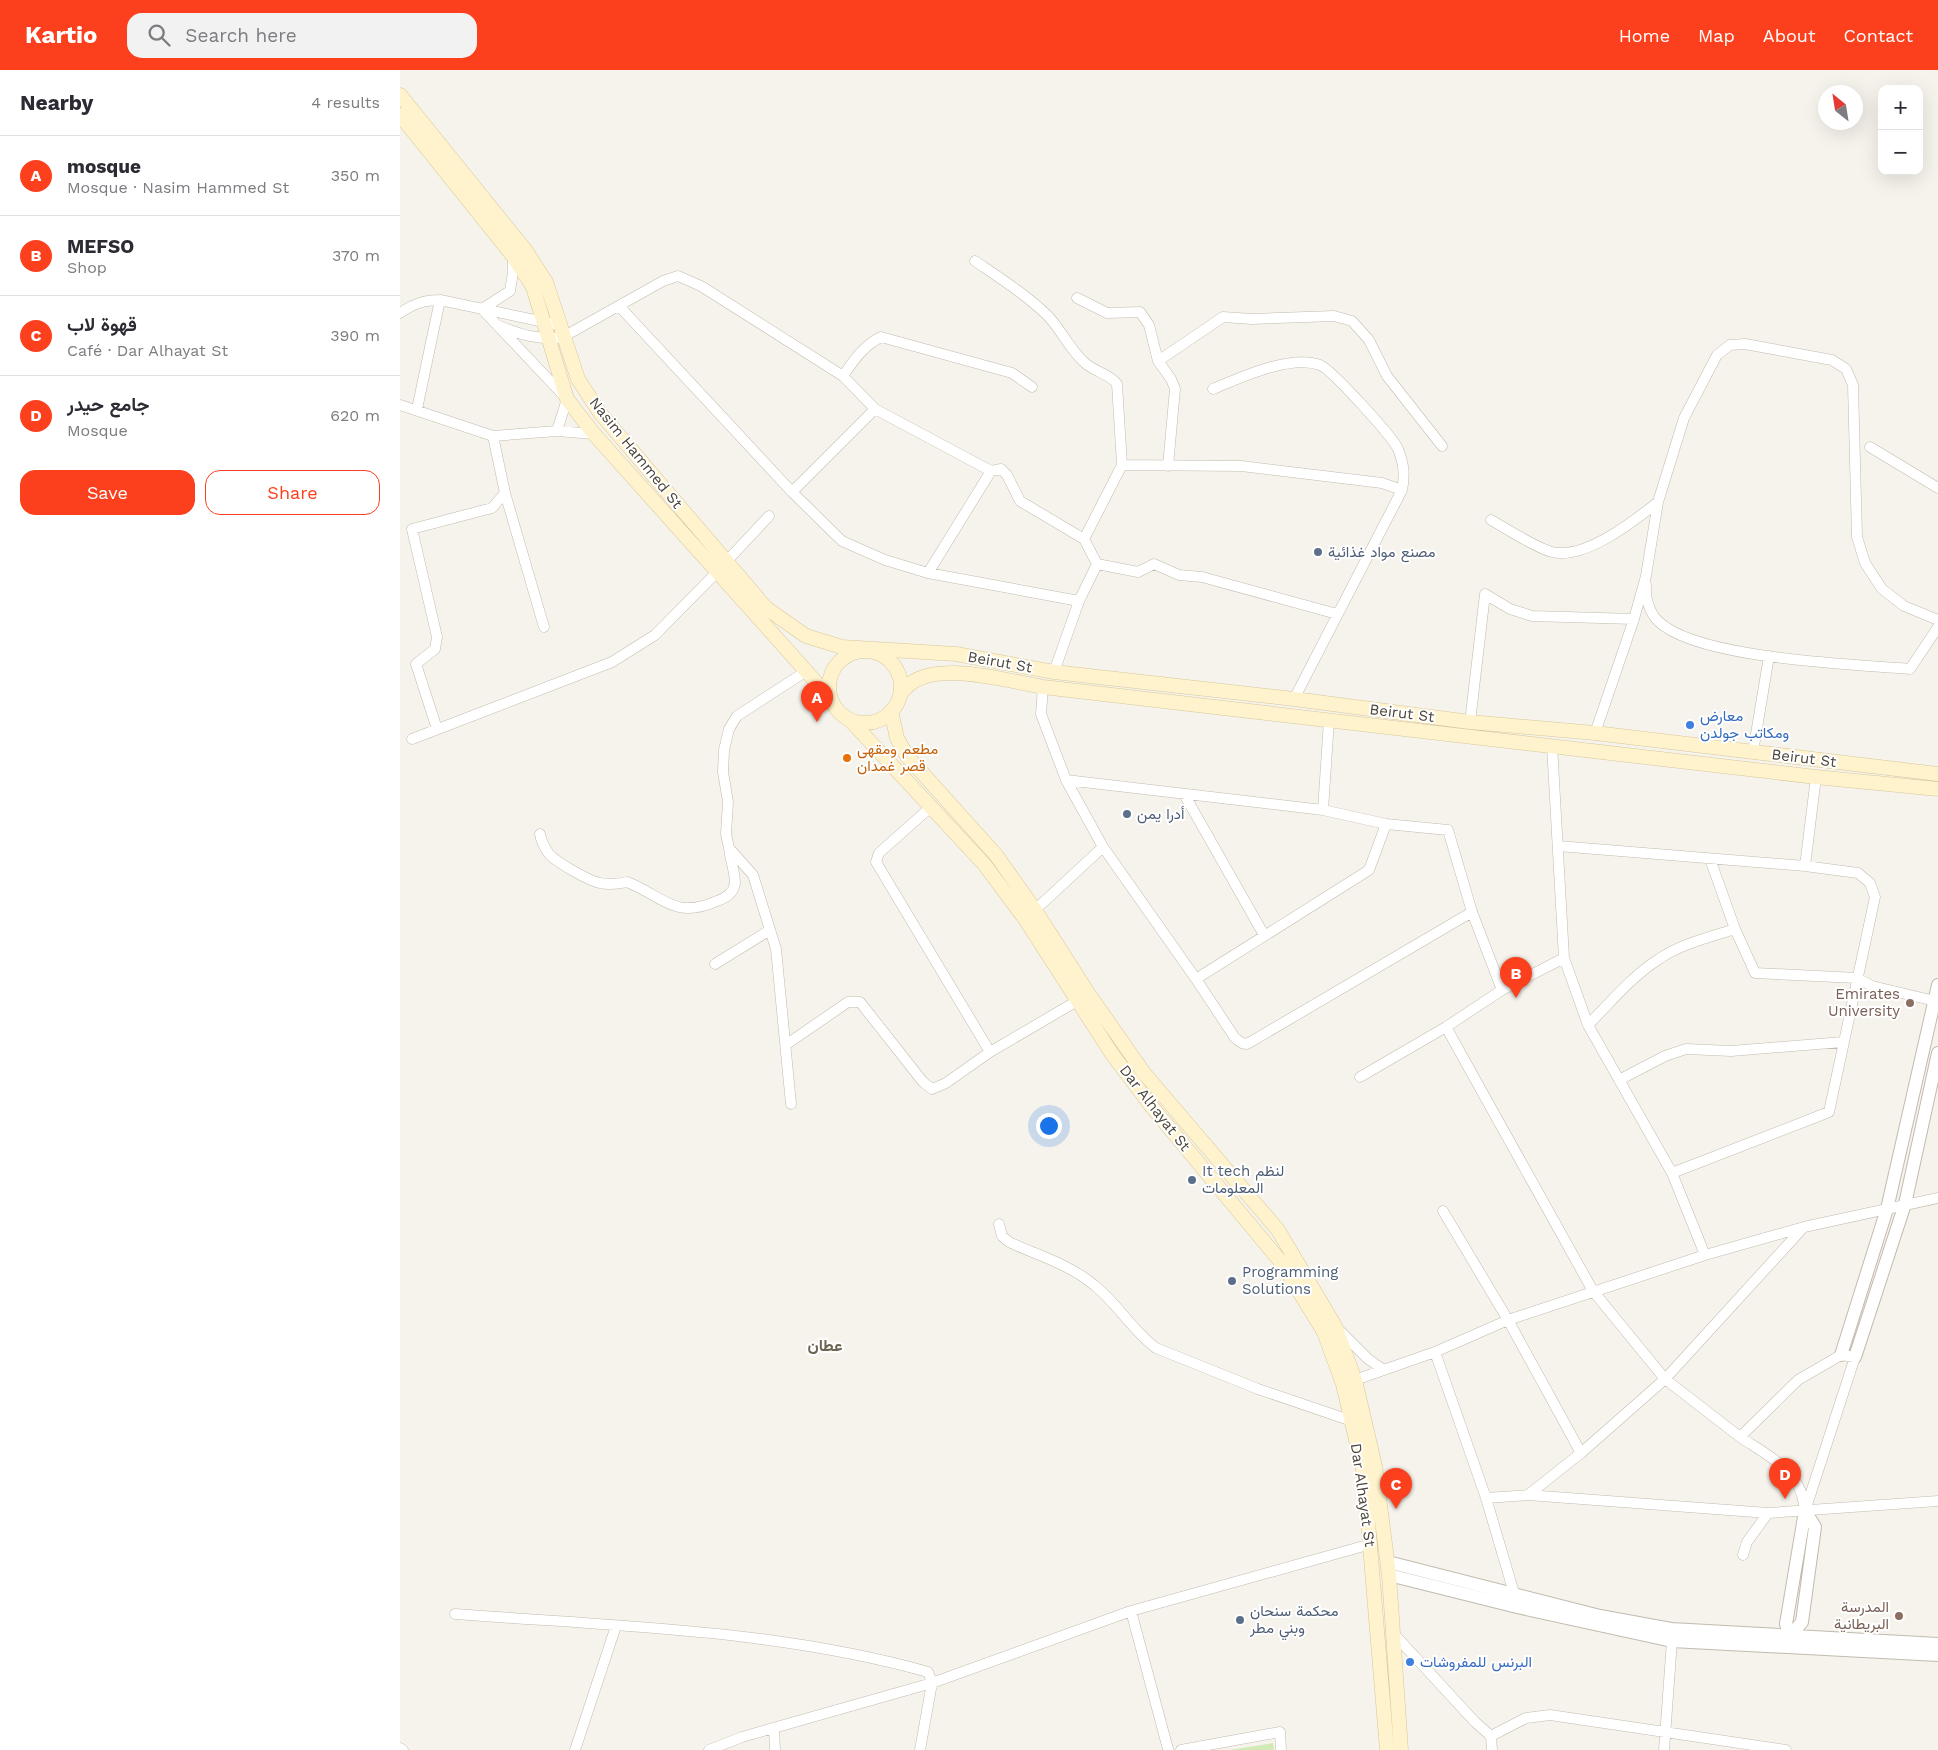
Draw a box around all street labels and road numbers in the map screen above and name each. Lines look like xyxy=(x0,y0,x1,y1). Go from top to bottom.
street label: Nasim Hammed St xyxy=(586,394,687,513)
street label: Beirut St xyxy=(966,647,1034,677)
street label: Beirut St xyxy=(1369,700,1436,726)
street label: Beirut St xyxy=(1771,745,1838,771)
street label: Dar Alhayat St xyxy=(1116,1061,1195,1155)
street label: Dar Alhayat St xyxy=(1347,1442,1379,1549)

